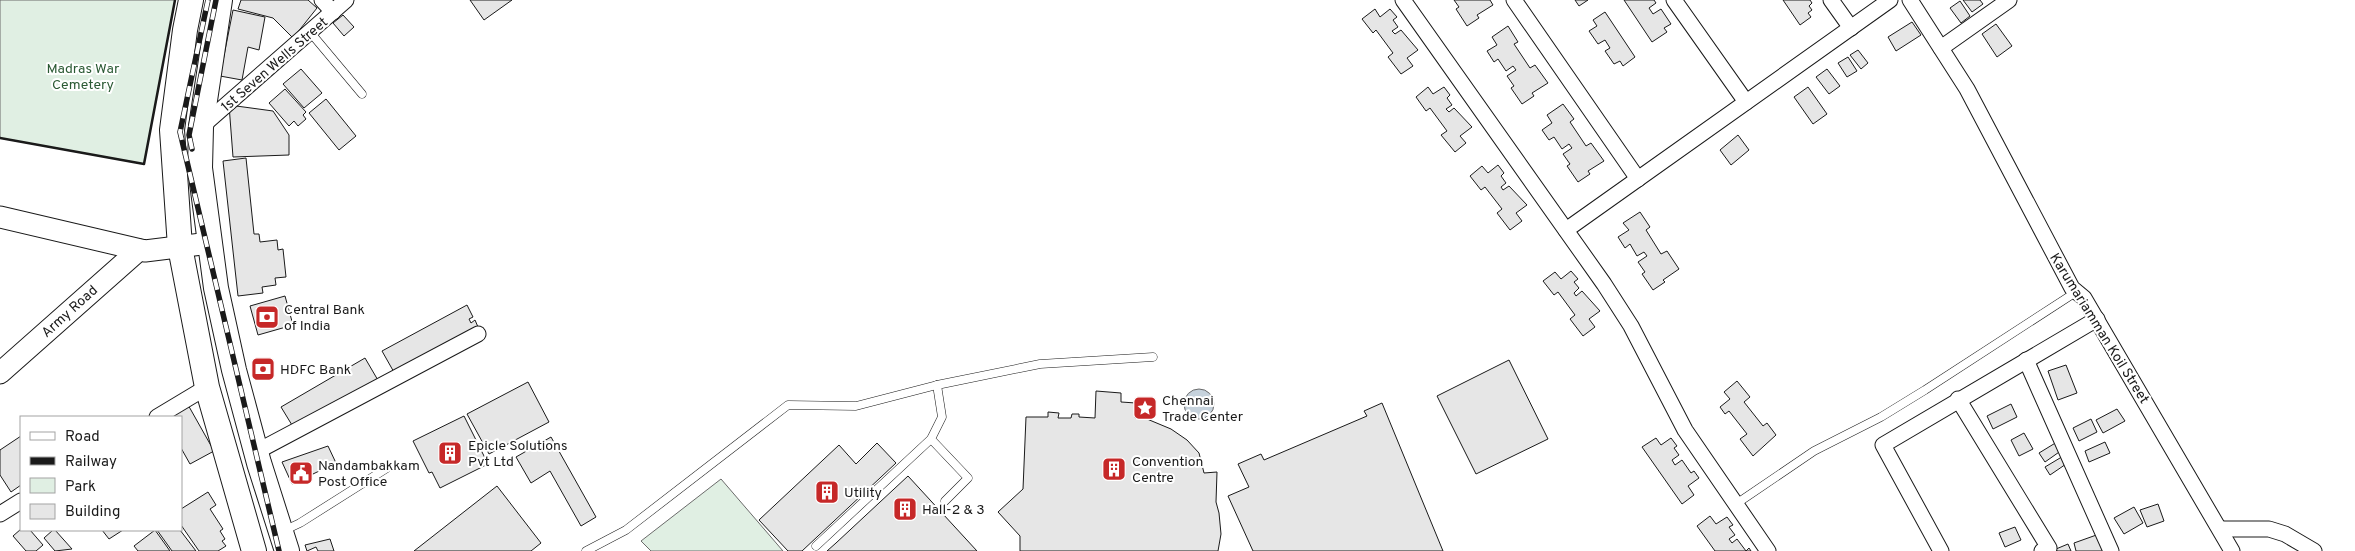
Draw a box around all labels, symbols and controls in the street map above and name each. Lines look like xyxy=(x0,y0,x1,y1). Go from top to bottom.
street label: 1st Seven Wells Street xyxy=(218,14,332,116)
park label: Madras War Cemetery xyxy=(47,61,120,94)
street label: Karumariamman Koil Street xyxy=(2045,250,2152,407)
street label: Army Road xyxy=(38,282,102,342)
place label: Central Bank of India xyxy=(284,302,365,335)
bank icon: Central Bank of India xyxy=(254,304,280,330)
bank icon: HDFC Bank xyxy=(250,356,276,382)
place label: HDFC Bank xyxy=(280,362,351,379)
place label: Chennai Trade Center xyxy=(1162,393,1244,426)
place icon: Chennai Trade Center xyxy=(1132,395,1158,421)
legend xyxy=(20,416,182,531)
text: Road xyxy=(65,428,100,447)
place label: Epicle Solutions Pvt Ltd xyxy=(468,438,568,471)
building icon: Epicle Solutions Pvt Ltd xyxy=(437,440,463,466)
text: Railway xyxy=(65,453,117,472)
place label: Convention Centre xyxy=(1132,454,1203,487)
building icon: Convention Centre xyxy=(1101,456,1127,482)
place label: Nandambakkam Post Office xyxy=(318,458,420,491)
public building icon: Nandambakkam Post Office xyxy=(288,460,314,486)
text: Park xyxy=(65,478,96,497)
building icon: Utility xyxy=(814,479,840,505)
place label: Utility xyxy=(844,485,882,502)
building icon: Hall-2 & 3 xyxy=(892,496,918,522)
place label: Hall-2 & 3 xyxy=(922,502,985,519)
text: Building xyxy=(65,503,120,522)

